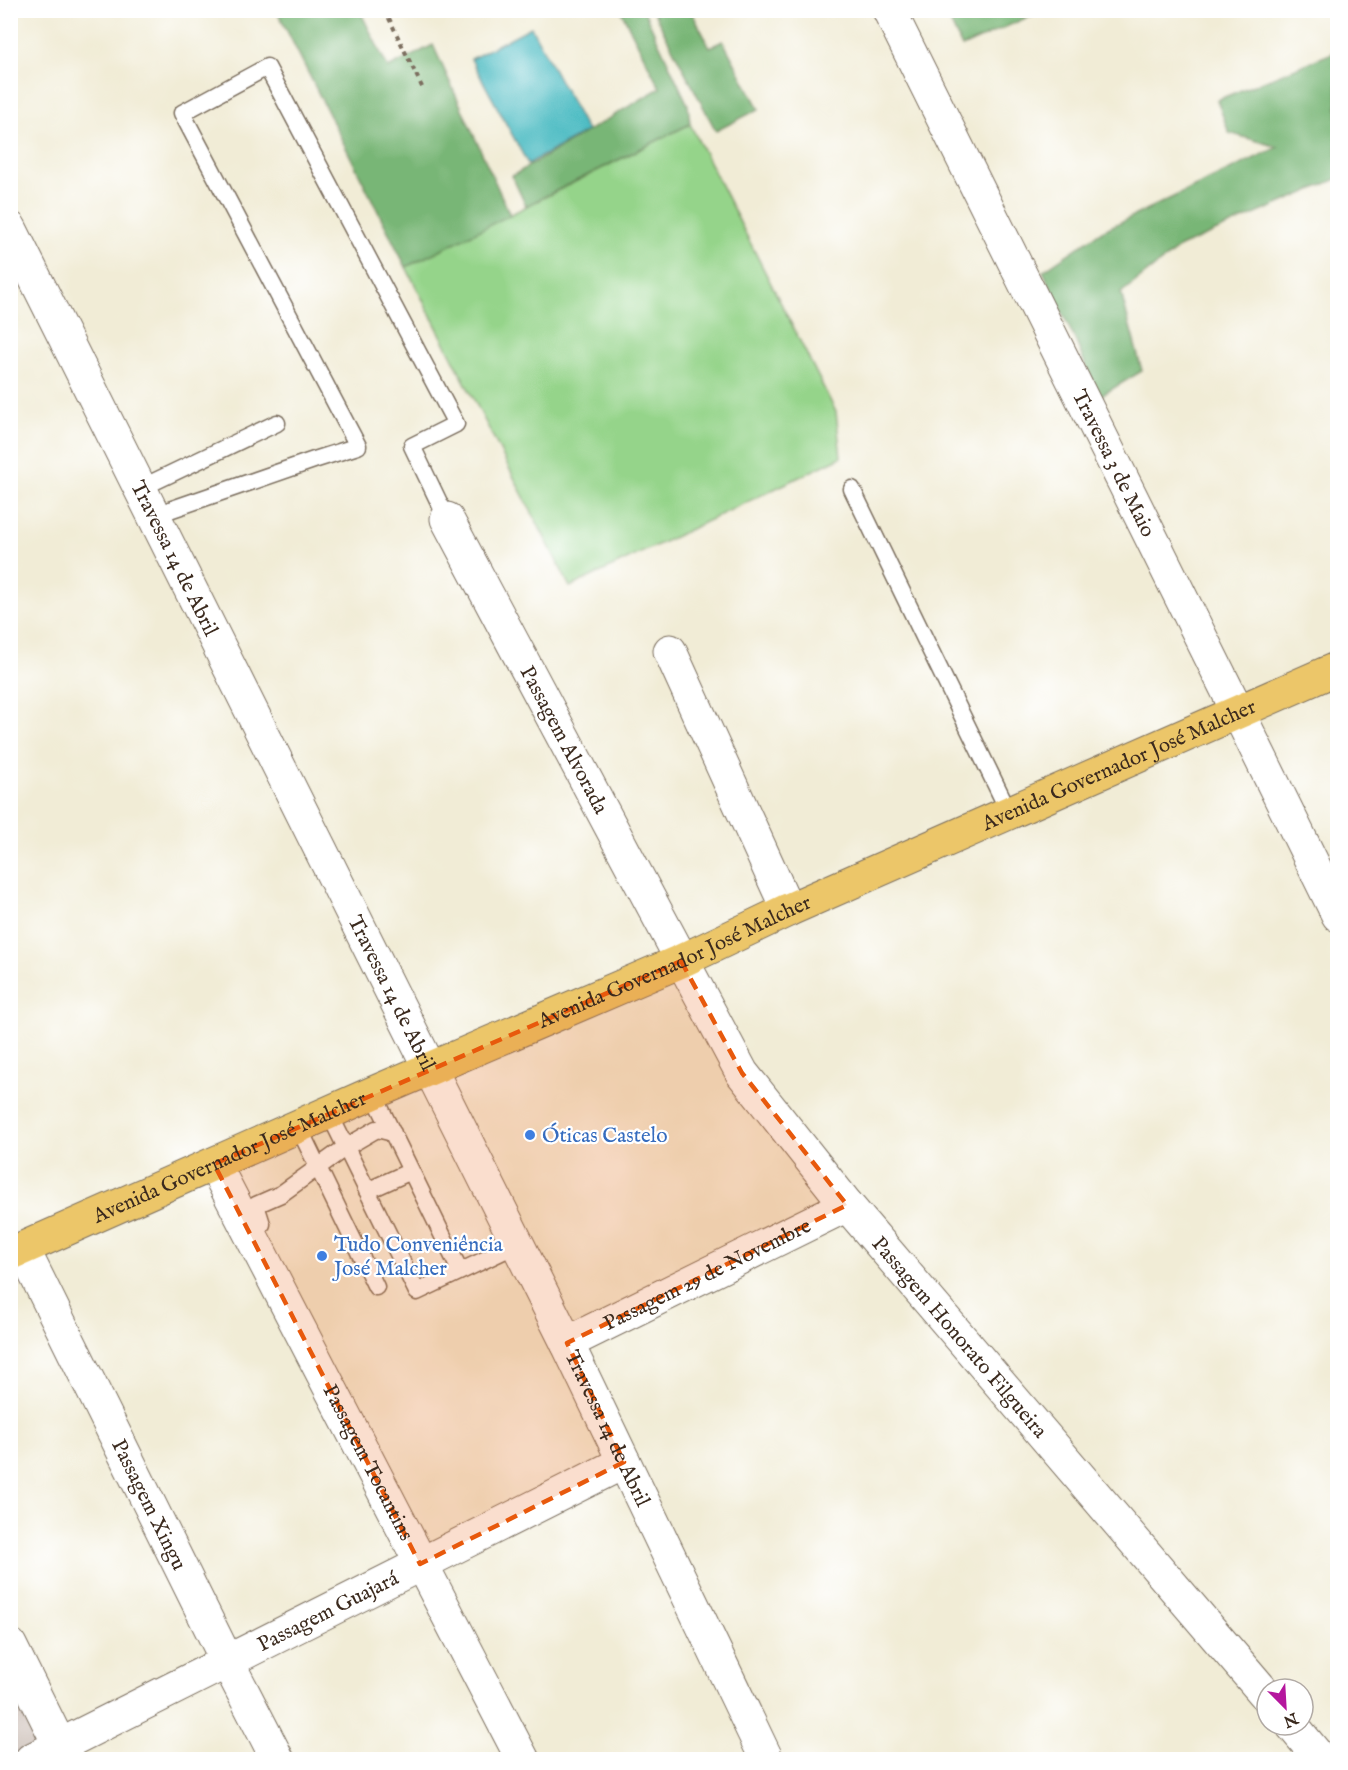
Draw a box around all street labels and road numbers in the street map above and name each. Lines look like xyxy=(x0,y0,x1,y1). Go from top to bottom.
street label: Travessa 3 de Maio xyxy=(1065,386,1161,542)
street label: Travessa 14 de Abril xyxy=(123,477,224,641)
street label: Passagem Alvorada xyxy=(513,662,614,820)
street label: Avenida Governador José Malcher xyxy=(977,694,1261,838)
street label: Avenida Governador José Malcher xyxy=(533,889,816,1036)
street label: Travessa 14 de Abril xyxy=(341,911,441,1076)
street label: Avenida Governador José Malcher xyxy=(88,1085,371,1231)
street label: Passagem 29 de Novembre xyxy=(599,1213,816,1338)
street label: Passagem Honorato Filgueira xyxy=(865,1231,1053,1445)
street label: Travessa 14 de Abril xyxy=(558,1346,656,1512)
street label: Passagem Tocantins xyxy=(316,1380,419,1546)
street label: Passagem Xingu xyxy=(104,1435,192,1575)
street label: Passagem Guajará xyxy=(253,1565,404,1659)

